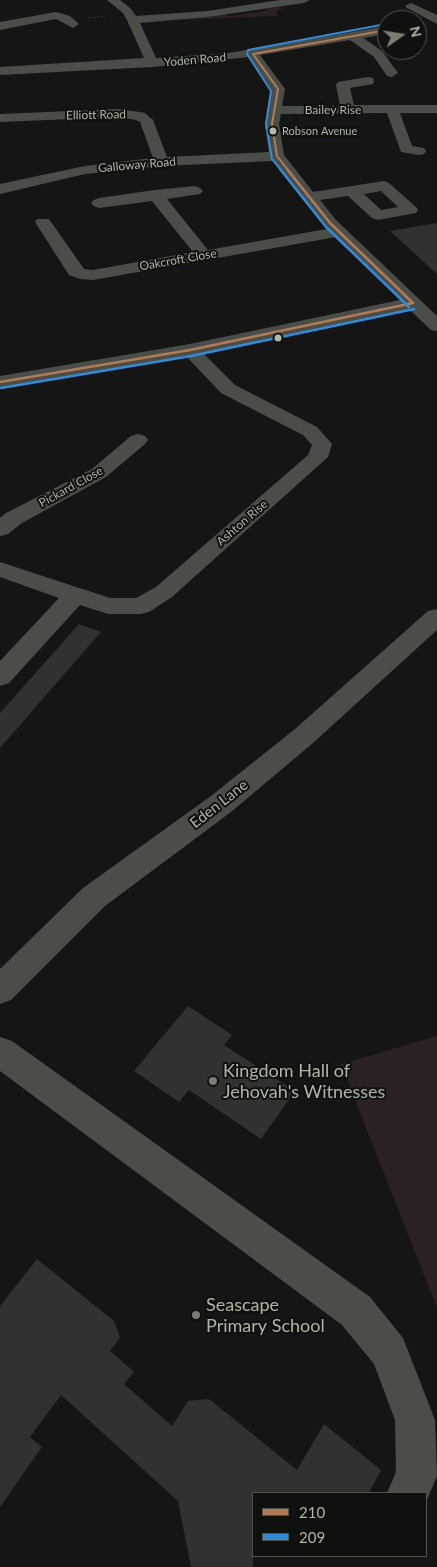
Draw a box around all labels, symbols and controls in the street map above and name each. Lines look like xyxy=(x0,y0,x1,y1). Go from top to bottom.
north arrow xyxy=(377,10,427,60)
text: N xyxy=(407,25,426,39)
street label: Yoden Road xyxy=(163,50,227,70)
street label: Bailey Rise xyxy=(305,103,361,117)
street label: Elliott Road xyxy=(66,107,126,123)
place label: Robson Avenue xyxy=(282,124,357,138)
marker: Robson Avenue xyxy=(268,126,278,136)
street label: Galloway Road xyxy=(97,154,177,176)
street label: Oakcroft Close xyxy=(138,246,218,274)
unlabelled marker xyxy=(273,333,283,343)
street label: Pickard Close xyxy=(36,464,106,510)
street label: Ashton Rise xyxy=(214,497,270,549)
street label: Eden Lane xyxy=(187,776,251,832)
place label: Kingdom Hall of Jehovah's Witnesses xyxy=(223,1060,385,1102)
marker: Kingdom Hall of Jehovah's Witnesses xyxy=(207,1075,219,1087)
place label: Seascape Primary School xyxy=(206,1294,325,1336)
marker: Seascape Primary School xyxy=(190,1309,202,1321)
legend xyxy=(252,1492,427,1557)
text: 210 xyxy=(299,1503,325,1521)
text: 209 xyxy=(299,1528,325,1546)

